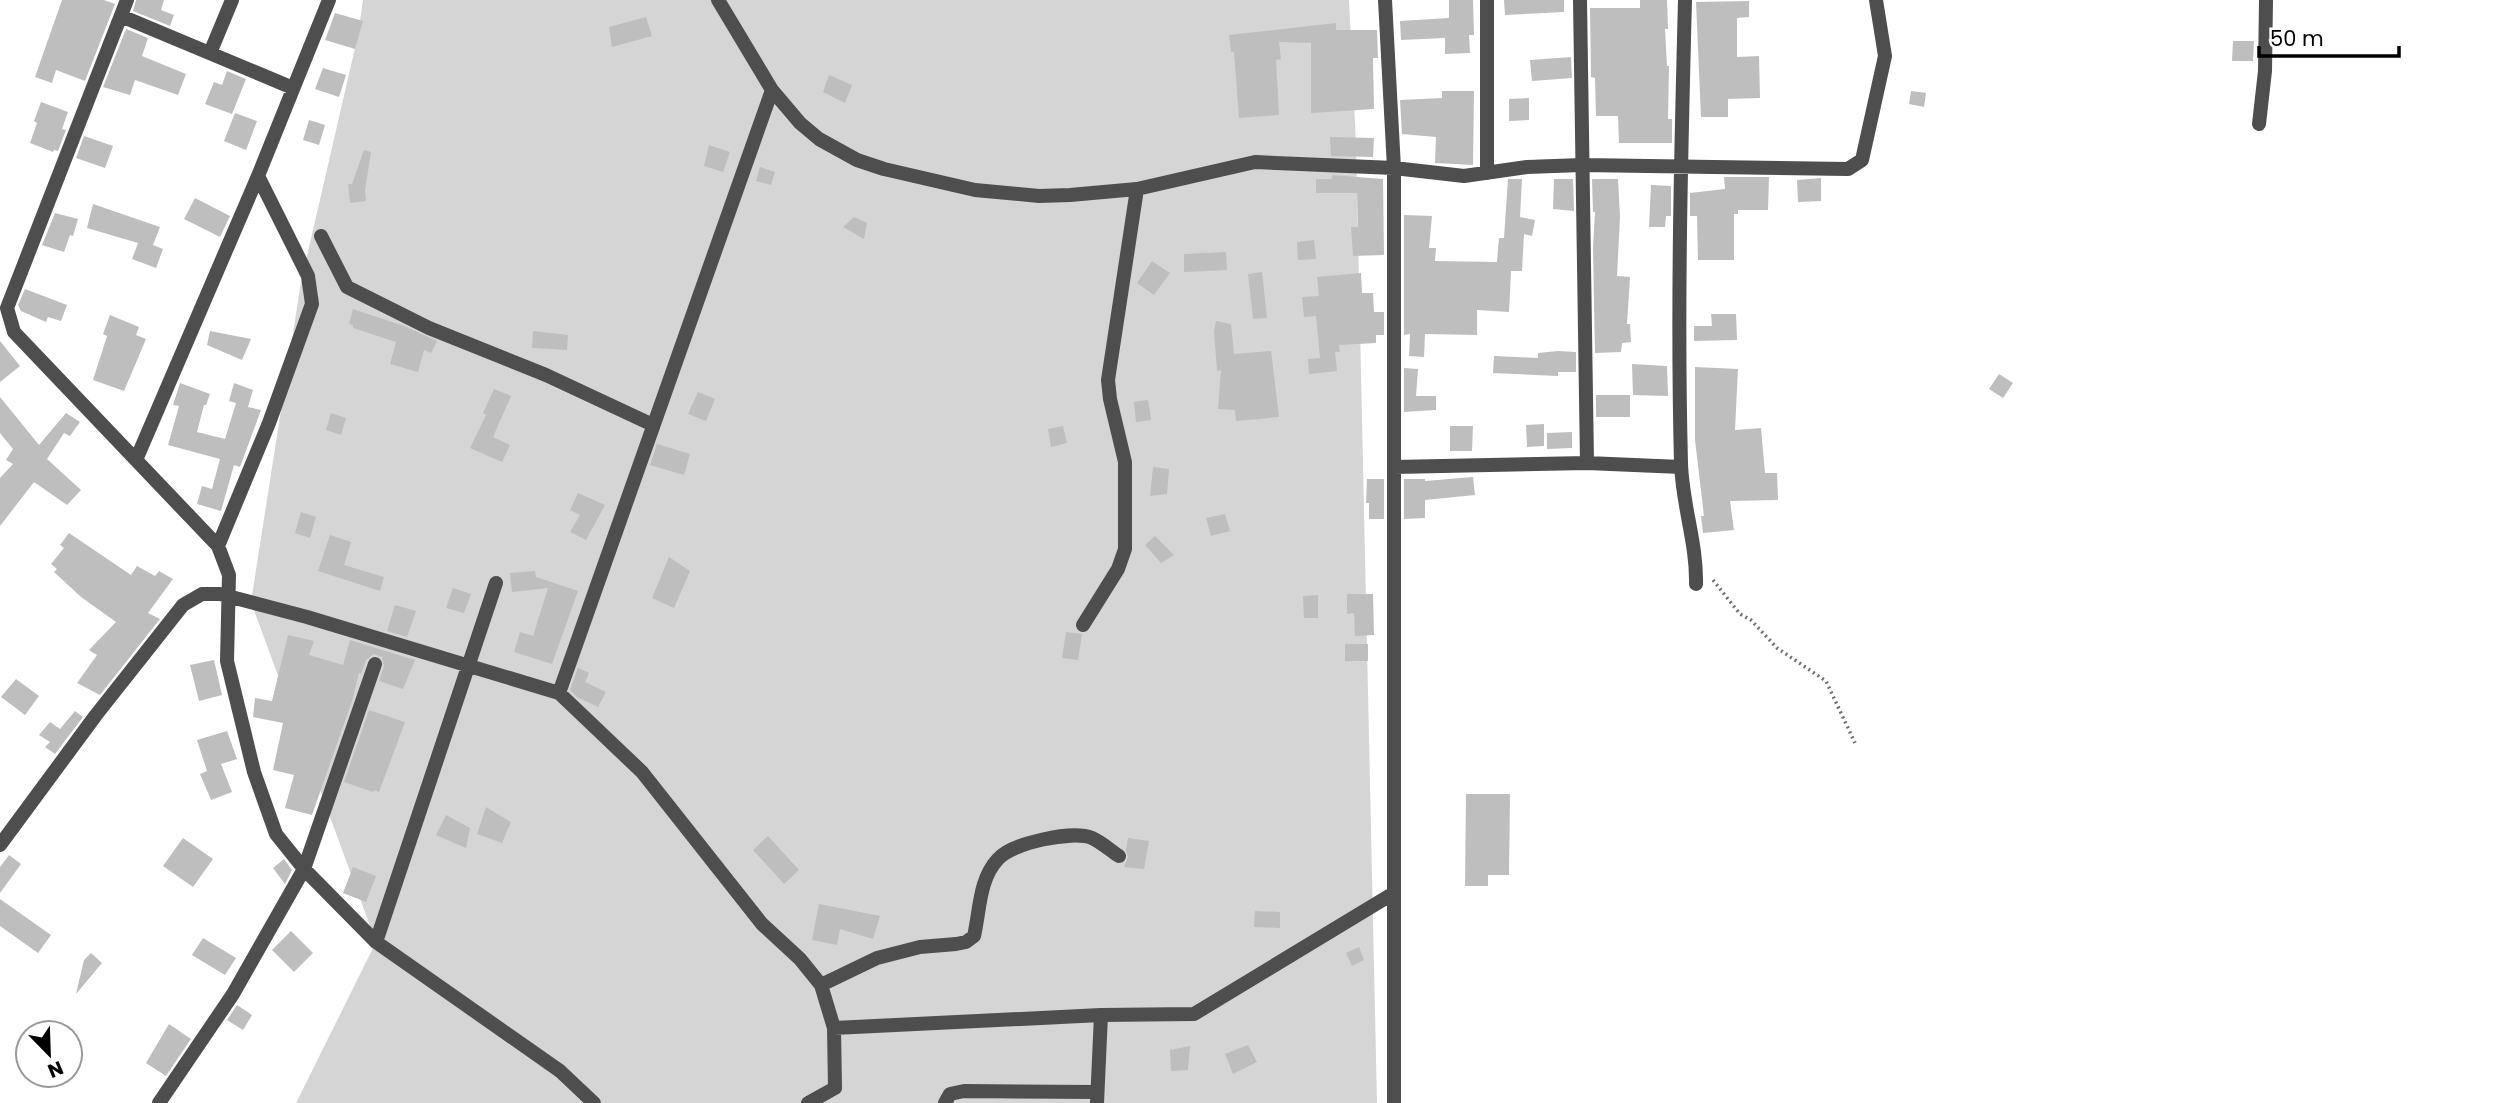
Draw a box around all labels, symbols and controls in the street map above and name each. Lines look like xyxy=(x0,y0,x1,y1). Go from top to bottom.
scale bar xyxy=(2259,14,2399,58)
text: 50 m xyxy=(2270,24,2324,53)
north arrow xyxy=(14,1019,84,1089)
text: N xyxy=(44,1054,67,1084)

